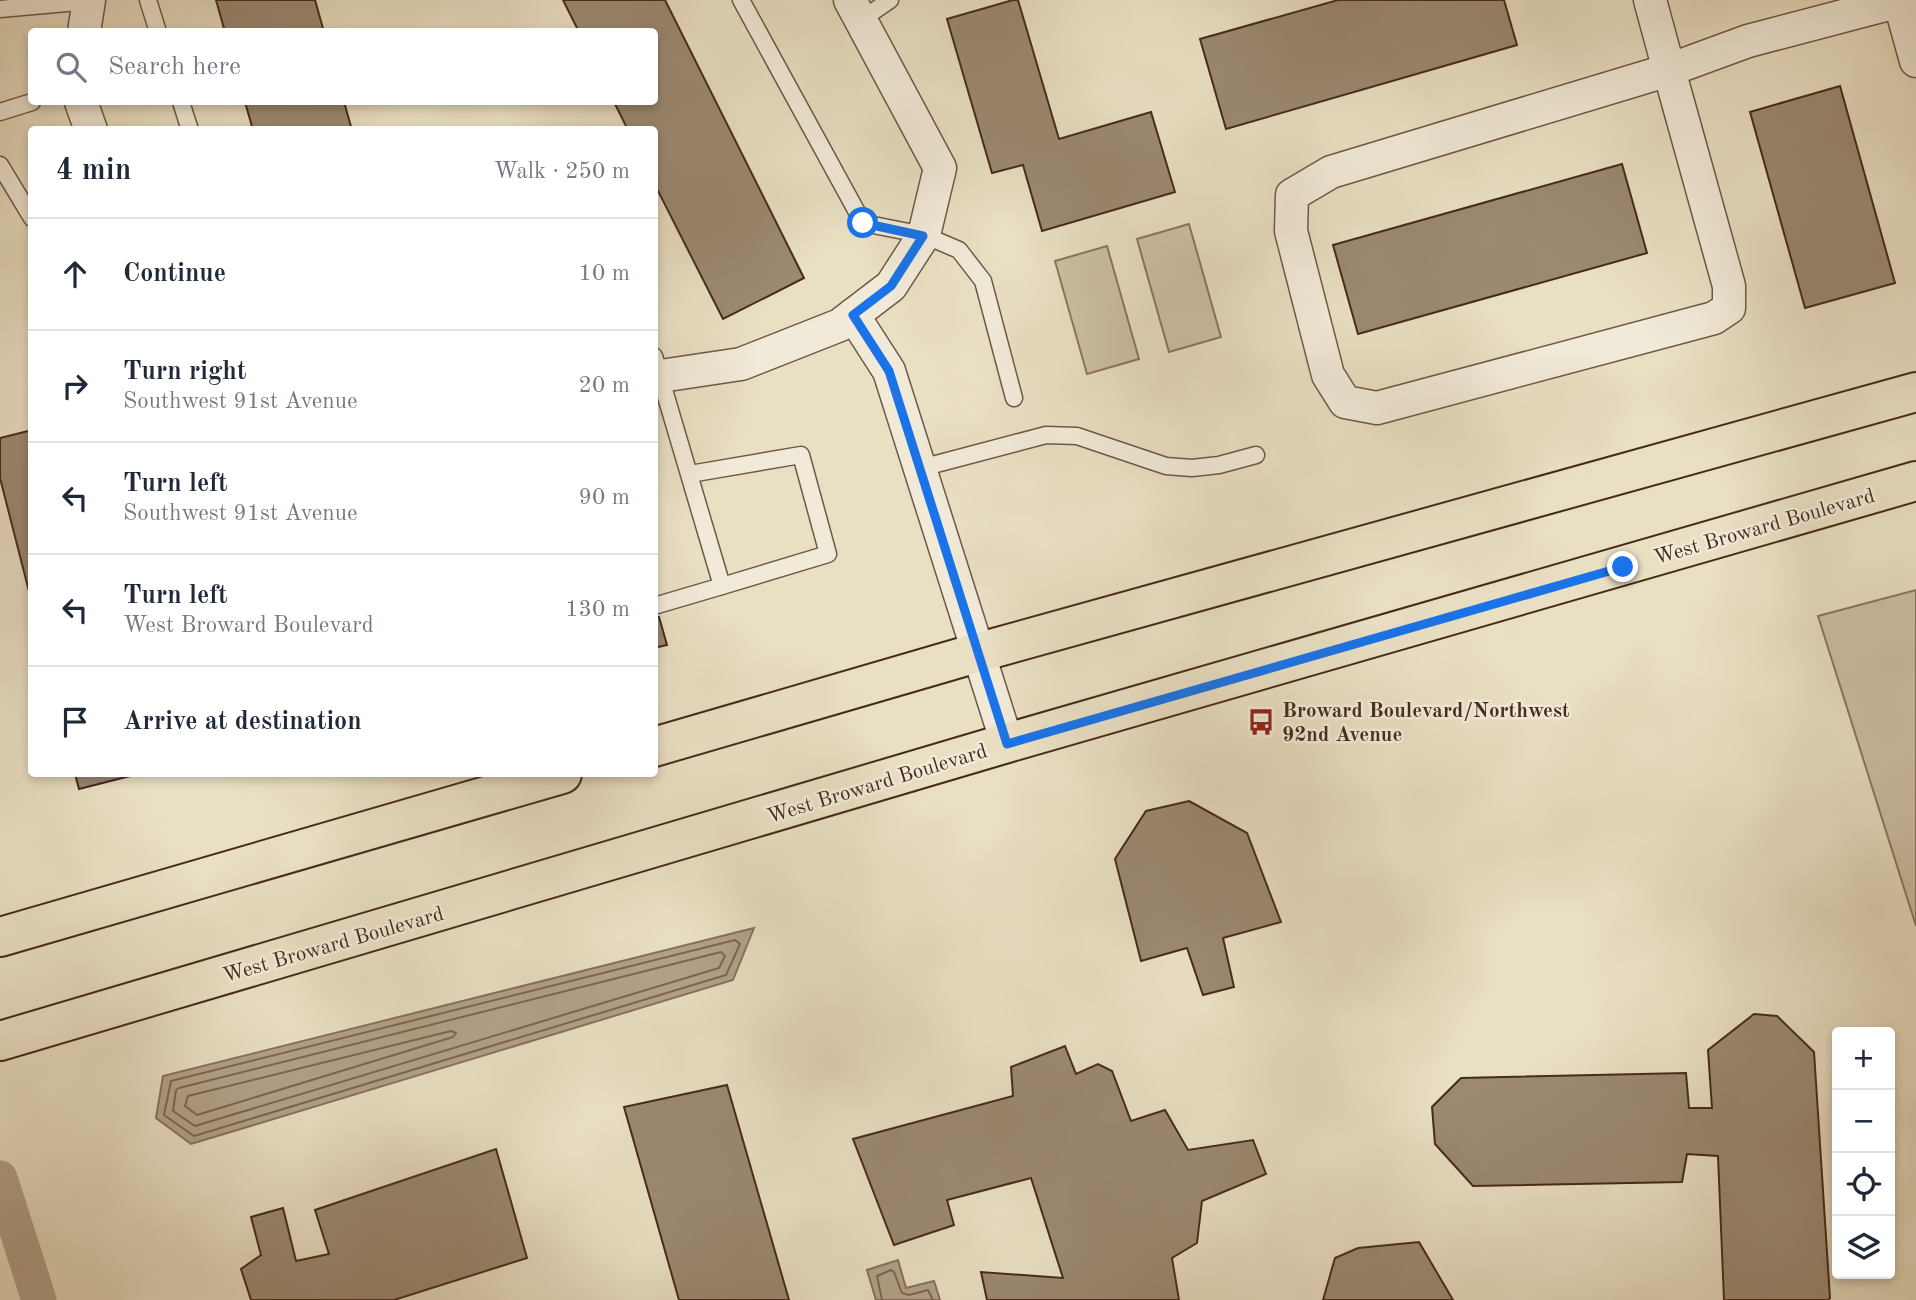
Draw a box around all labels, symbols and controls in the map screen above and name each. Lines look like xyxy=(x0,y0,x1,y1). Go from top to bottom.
search box xyxy=(28,28,658,105)
icon: search xyxy=(52,48,90,86)
text: Search here xyxy=(108,54,241,80)
text: 4 min xyxy=(56,156,131,186)
text: Walk · 250 m xyxy=(494,160,630,183)
route start xyxy=(847,207,878,238)
icon: ahead xyxy=(56,255,94,293)
text: Continue xyxy=(123,261,226,287)
text: 10 m xyxy=(579,262,630,285)
text: Turn right xyxy=(123,359,246,385)
icon: right xyxy=(56,367,94,405)
text: 20 m xyxy=(579,374,630,397)
text: Southwest 91st Avenue xyxy=(123,390,358,413)
text: Turn left xyxy=(123,471,228,497)
icon: left xyxy=(56,479,94,517)
text: 90 m xyxy=(579,486,630,509)
street label: West Broward Boulevard xyxy=(1651,486,1877,569)
text: Southwest 91st Avenue xyxy=(123,502,358,525)
route end xyxy=(1607,551,1638,582)
text: Turn left xyxy=(123,583,228,609)
icon: left xyxy=(56,591,94,629)
text: 130 m xyxy=(565,598,630,621)
text: West Broward Boulevard xyxy=(123,614,374,637)
place label: Broward Boulevard/Northwest 92nd Avenue xyxy=(1282,701,1570,746)
icon: arrive xyxy=(56,703,94,741)
bus stop icon: Broward Boulevard/Northwest 92nd Avenue xyxy=(1246,707,1276,737)
text: Arrive at destination xyxy=(123,709,362,735)
street label: West Broward Boulevard xyxy=(765,741,990,828)
street label: West Broward Boulevard xyxy=(220,904,446,987)
map controls xyxy=(1832,1027,1895,1279)
button: + xyxy=(1832,1027,1895,1090)
button: − xyxy=(1832,1090,1895,1153)
button: locate xyxy=(1832,1153,1895,1216)
button: layers xyxy=(1832,1216,1895,1279)

